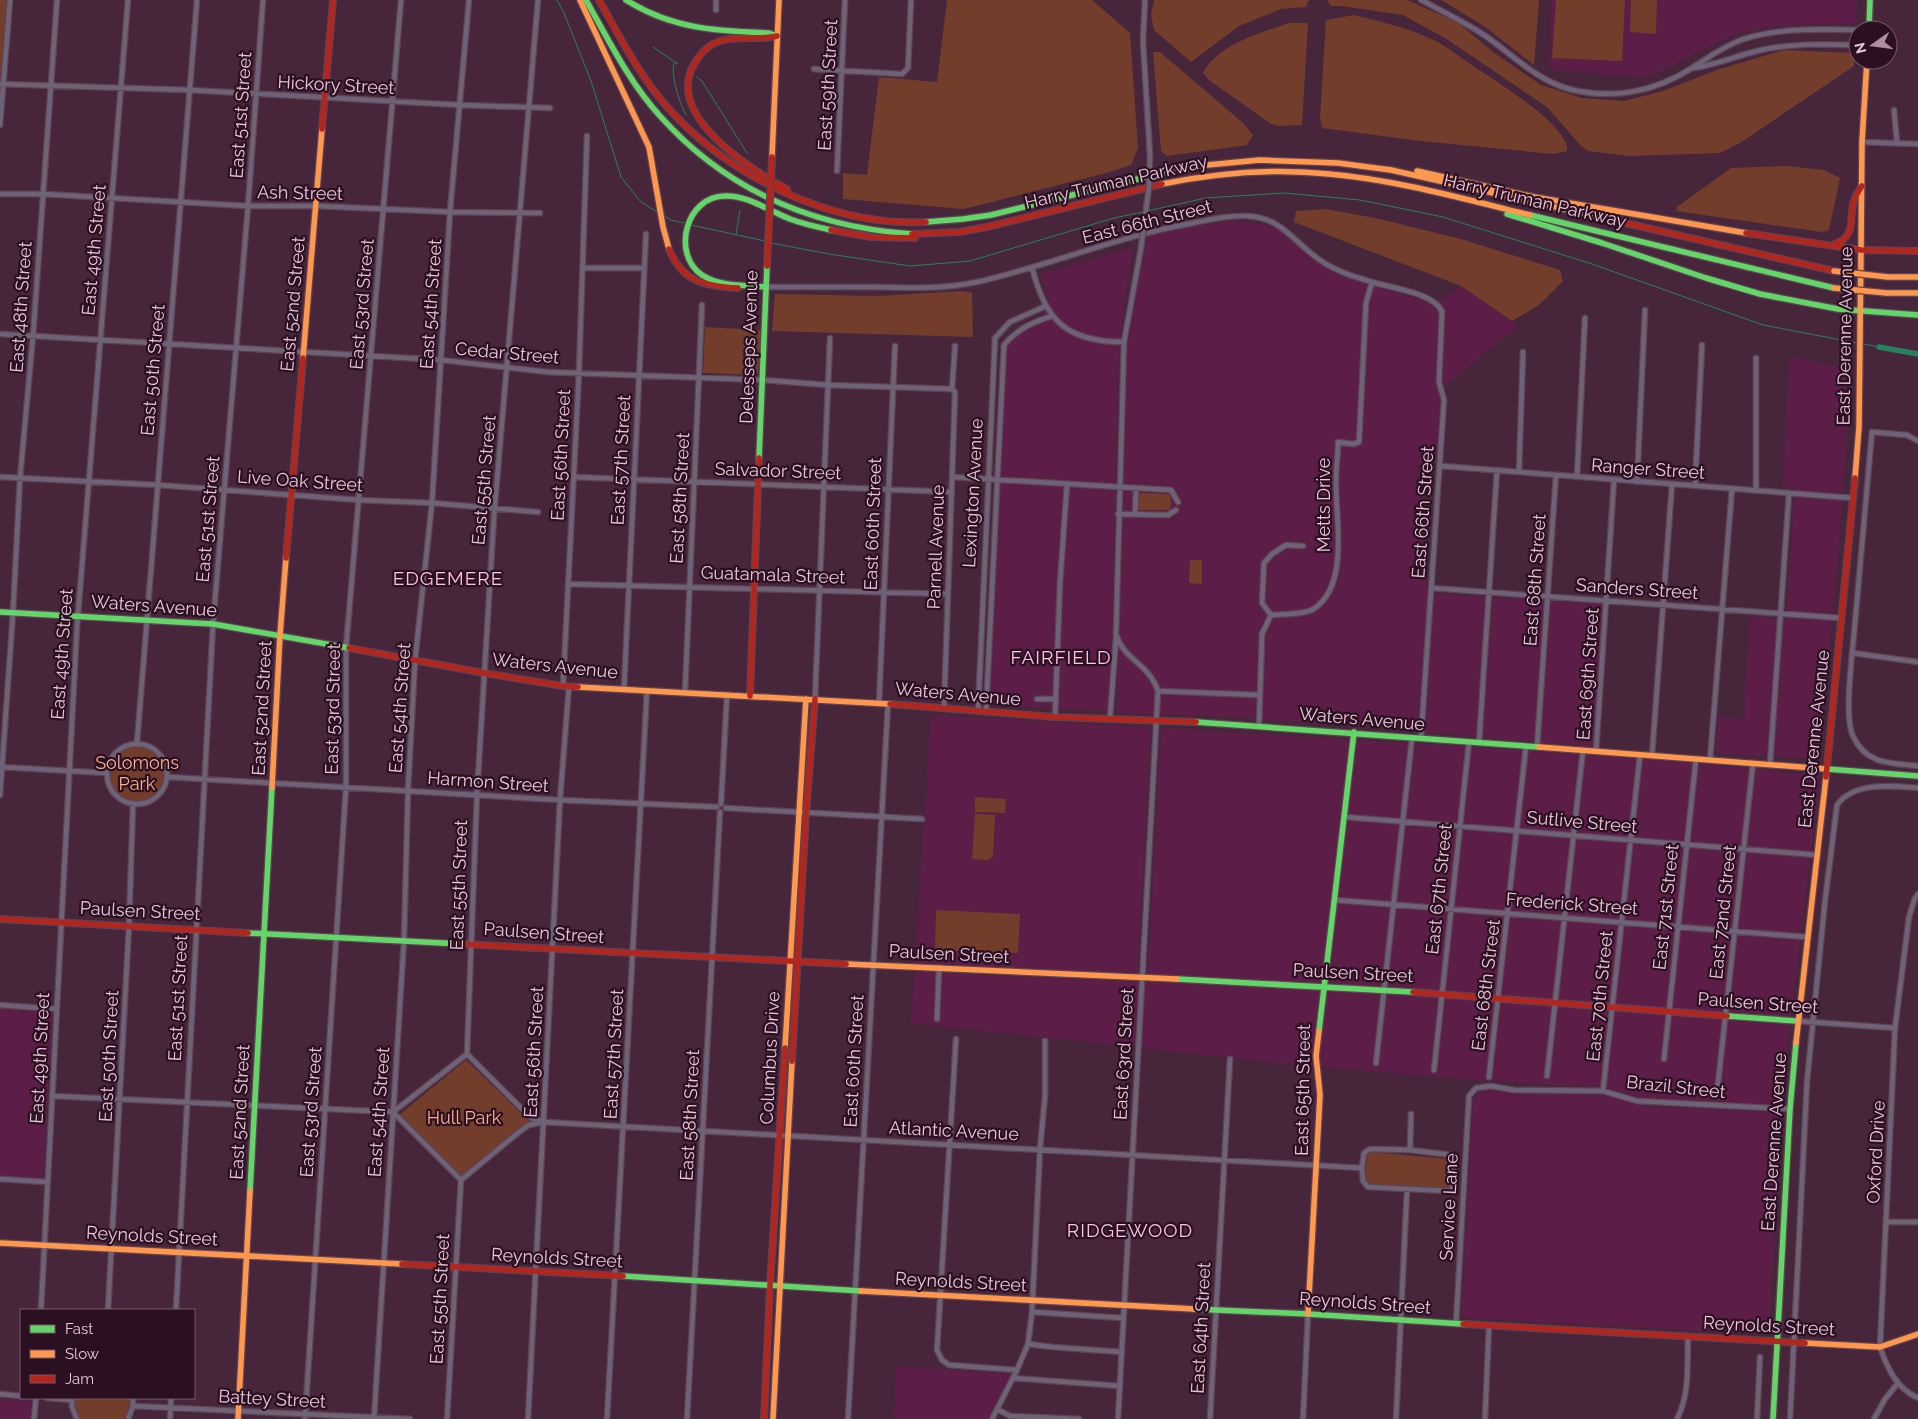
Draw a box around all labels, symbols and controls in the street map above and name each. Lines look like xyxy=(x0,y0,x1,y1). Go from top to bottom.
street label: East 59th Street xyxy=(814,19,841,151)
north arrow xyxy=(1848,20,1898,70)
text: N xyxy=(1851,41,1869,55)
street label: East 51st Street xyxy=(226,51,255,179)
street label: Hickory Street xyxy=(277,71,395,98)
street label: Harry Truman Parkway xyxy=(1022,150,1210,213)
street label: Harry Truman Parkway xyxy=(1442,169,1629,232)
street label: Ash Street xyxy=(257,181,343,204)
street label: East 49th Street xyxy=(77,184,110,316)
street label: East 66th Street xyxy=(1080,195,1214,248)
street label: East 52nd Street xyxy=(276,236,309,372)
street label: East 53rd Street xyxy=(345,238,378,370)
street label: East 54th Street xyxy=(415,238,446,370)
street label: East 48th Street xyxy=(5,241,36,373)
street label: East Derenne Avenue xyxy=(1832,246,1857,426)
street label: Delesseps Avenue xyxy=(735,269,762,424)
street label: East 50th Street xyxy=(136,303,169,437)
street label: Cedar Street xyxy=(454,337,560,368)
street label: East 56th Street xyxy=(547,389,574,521)
street label: East 57th Street xyxy=(607,394,634,526)
street label: East 55th Street xyxy=(467,414,500,546)
street label: Lexington Avenue xyxy=(958,417,987,568)
street label: East 58th Street xyxy=(666,432,693,564)
street label: East 66th Street xyxy=(1407,445,1438,579)
street label: Ranger Street xyxy=(1590,454,1706,483)
street label: East 51st Street xyxy=(192,455,223,583)
street label: East 60th Street xyxy=(860,457,885,591)
street label: Metts Drive xyxy=(1313,457,1334,552)
street label: Salvador Street xyxy=(714,458,842,483)
street label: Live Oak Street xyxy=(236,466,364,495)
street label: Parnell Avenue xyxy=(923,484,948,610)
street label: East 68th Street xyxy=(1519,513,1550,647)
street label: Guatamala Street xyxy=(700,561,846,588)
district label: EDGEMERE xyxy=(393,567,503,589)
street label: Sanders Street xyxy=(1575,574,1699,603)
street label: East 49th Street xyxy=(46,588,77,720)
street label: Waters Avenue xyxy=(90,591,218,620)
street label: East 69th Street xyxy=(1572,607,1603,741)
street label: East 52nd Street xyxy=(247,640,276,776)
street label: East 54th Street xyxy=(384,642,415,774)
street label: East 53rd Street xyxy=(321,643,344,775)
district label: FAIRFIELD xyxy=(1010,646,1112,668)
street label: Waters Avenue xyxy=(491,648,619,683)
street label: East Derenne Avenue xyxy=(1794,649,1833,829)
street label: Waters Avenue xyxy=(894,678,1022,710)
street label: Waters Avenue xyxy=(1298,703,1426,735)
park label: Solomons Park xyxy=(95,752,179,794)
street label: Harmon Street xyxy=(427,767,549,796)
street label: Sutlive Street xyxy=(1526,806,1638,837)
street label: East 55th Street xyxy=(446,819,471,951)
street label: East 67th Street xyxy=(1421,822,1456,955)
street label: East 71st Street xyxy=(1648,843,1683,971)
street label: East 72nd Street xyxy=(1705,844,1740,980)
street label: Frederick Street xyxy=(1505,888,1639,919)
street label: Paulsen Street xyxy=(79,897,201,924)
street label: Paulsen Street xyxy=(483,918,605,947)
street label: East 68th Street xyxy=(1467,918,1504,1052)
street label: East 70th Street xyxy=(1582,929,1617,1062)
street label: East 51st Street xyxy=(164,934,191,1062)
street label: Paulsen Street xyxy=(888,940,1010,967)
street label: Paulsen Street xyxy=(1292,959,1414,986)
street label: East 56th Street xyxy=(520,986,547,1118)
street label: East 63rd Street xyxy=(1110,987,1137,1121)
street label: East 57th Street xyxy=(600,988,627,1120)
street label: Paulsen Street xyxy=(1697,988,1819,1017)
street label: East 50th Street xyxy=(95,990,122,1122)
street label: Columbus Drive xyxy=(756,990,783,1125)
street label: East 49th Street xyxy=(26,992,53,1124)
street label: East 60th Street xyxy=(840,994,867,1128)
street label: East 65th Street xyxy=(1291,1024,1314,1156)
street label: East 52nd Street xyxy=(225,1044,254,1180)
street label: East 53rd Street xyxy=(295,1046,326,1178)
street label: East 54th Street xyxy=(363,1046,394,1178)
street label: East 58th Street xyxy=(676,1049,703,1181)
street label: East Derenne Avenue xyxy=(1757,1052,1790,1232)
street label: Brazil Street xyxy=(1625,1071,1727,1102)
street label: Oxford Drive xyxy=(1862,1099,1889,1204)
park label: Hull Park xyxy=(427,1107,502,1128)
street label: Atlantic Avenue xyxy=(889,1117,1020,1144)
street label: Service Lane xyxy=(1435,1152,1462,1261)
district label: RIDGEWOOD xyxy=(1067,1219,1193,1241)
street label: Reynolds Street xyxy=(86,1222,218,1249)
street label: East 55th Street xyxy=(426,1233,453,1365)
street label: Reynolds Street xyxy=(491,1244,623,1271)
street label: East 64th Street xyxy=(1187,1262,1214,1394)
street label: Reynolds Street xyxy=(895,1268,1027,1295)
street label: Reynolds Street xyxy=(1298,1287,1432,1318)
legend xyxy=(20,1309,195,1399)
street label: Reynolds Street xyxy=(1703,1312,1835,1339)
text: Fast xyxy=(65,1320,93,1338)
text: Slow xyxy=(65,1345,99,1363)
text: Jam xyxy=(65,1370,94,1388)
street label: Battey Street xyxy=(218,1385,326,1412)

